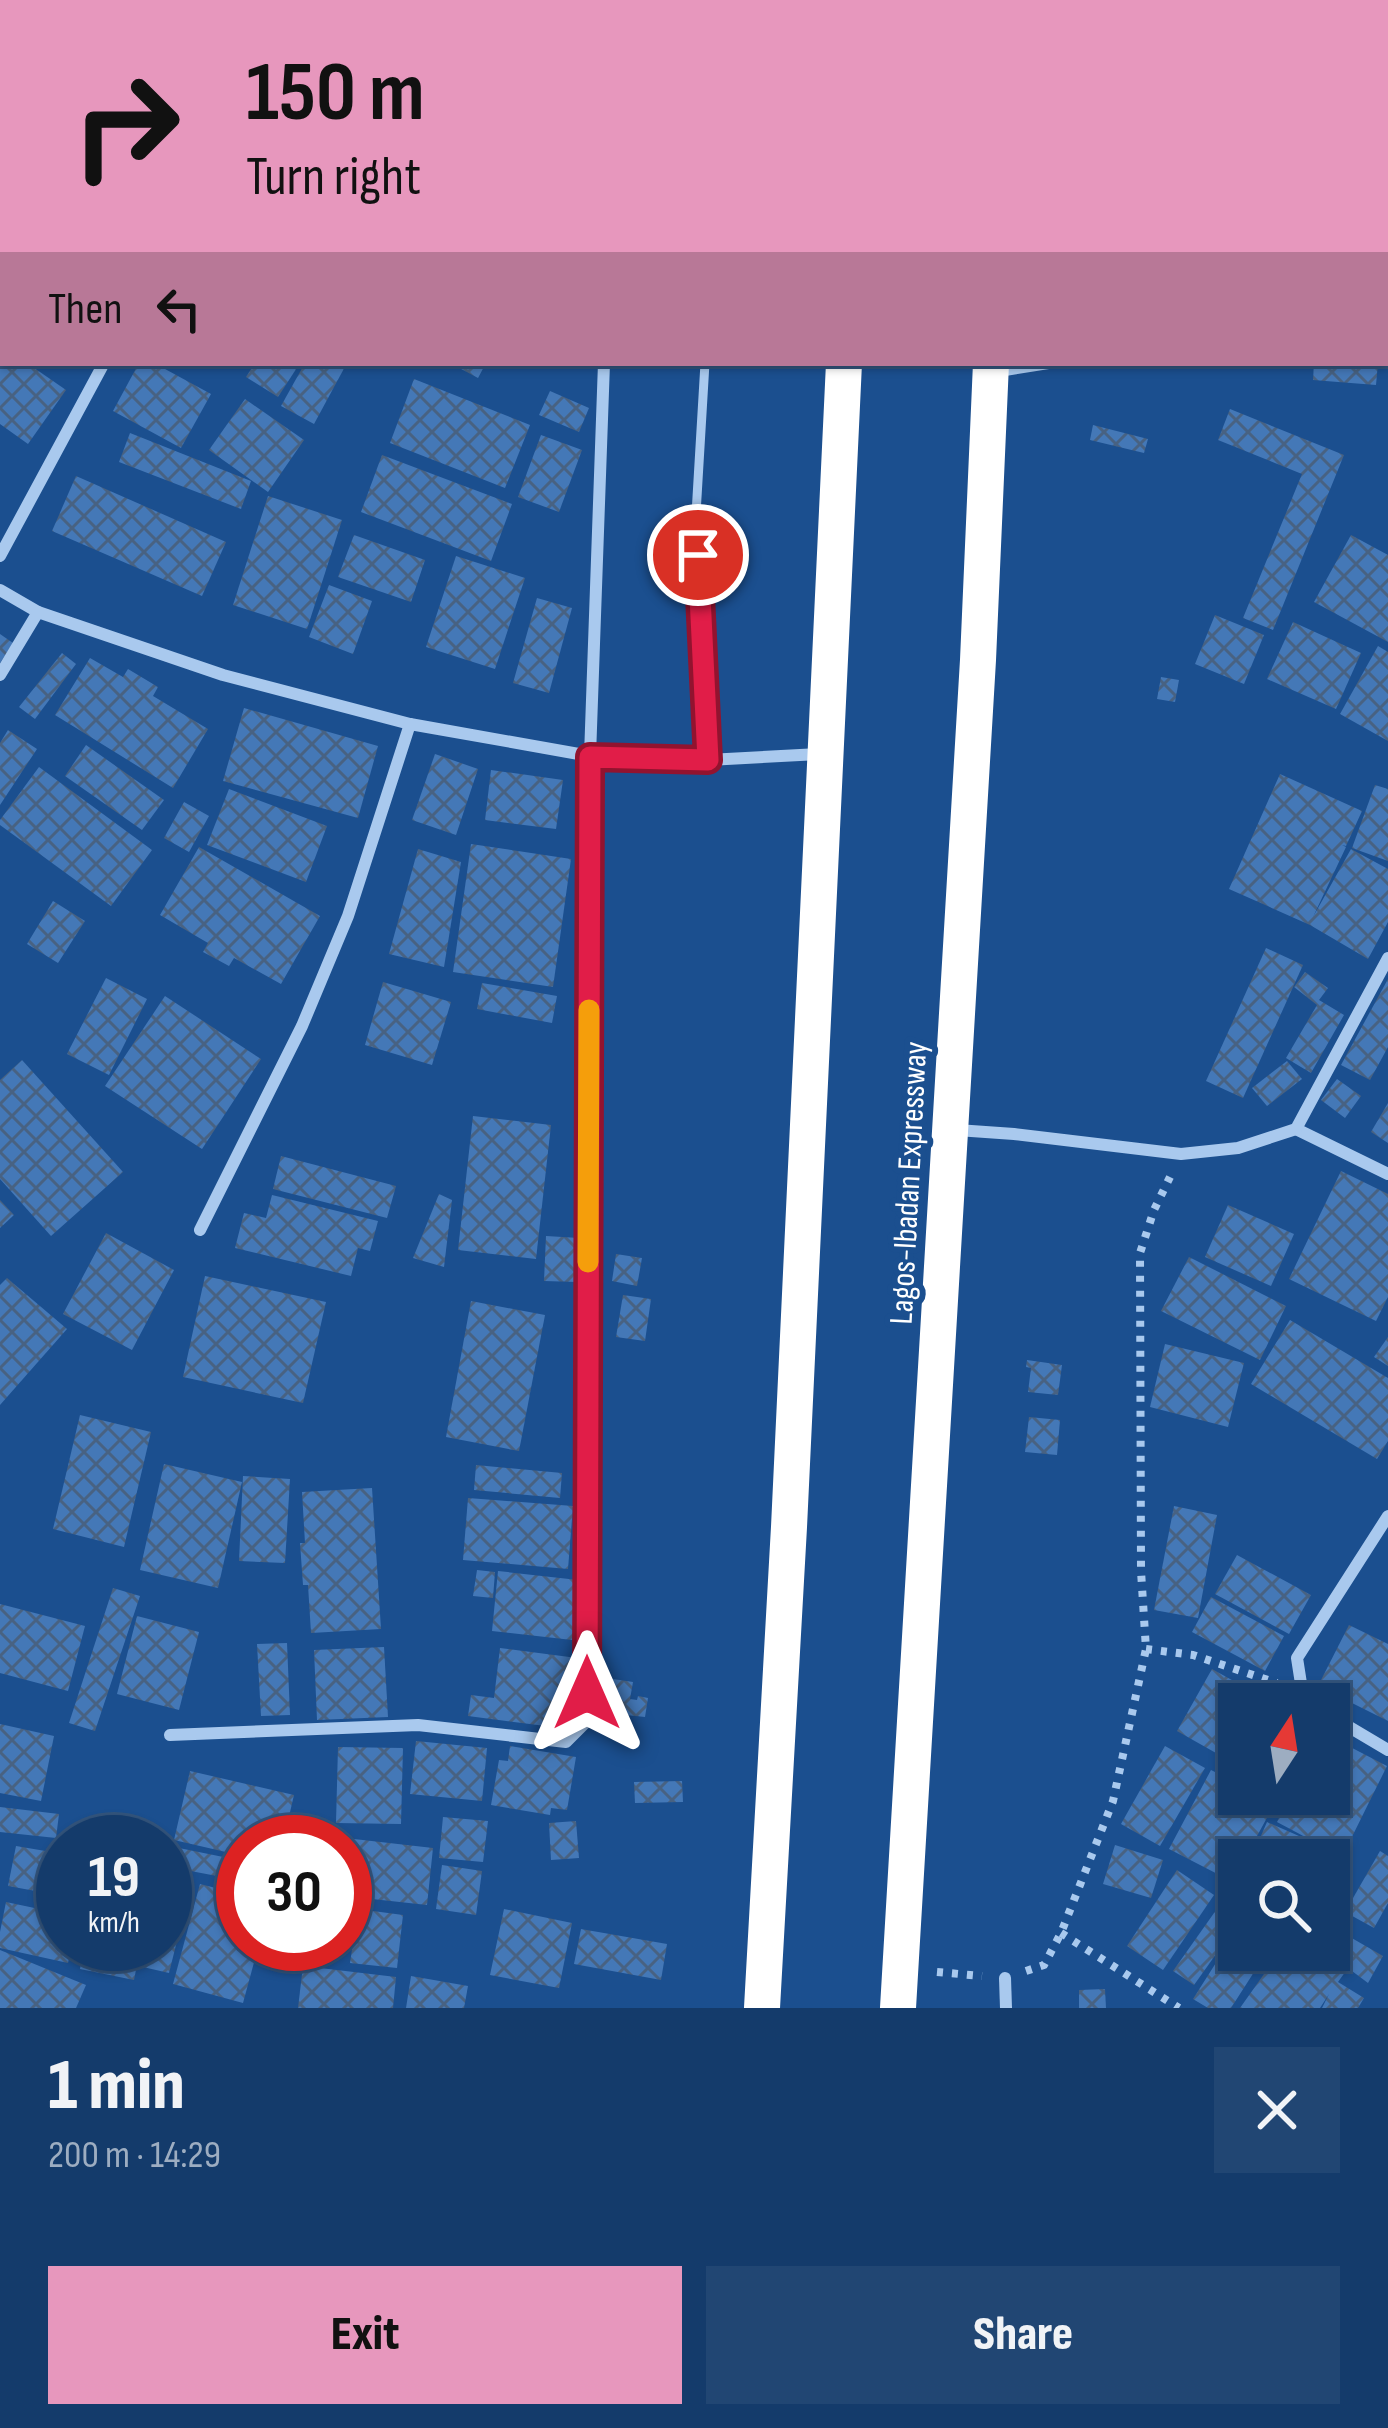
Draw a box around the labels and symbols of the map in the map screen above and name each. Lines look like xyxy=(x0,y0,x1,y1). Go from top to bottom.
pin xyxy=(647,504,749,606)
street label: Lagos-Ibadan Expressway xyxy=(882,1041,936,1325)
position arrow xyxy=(524,1630,650,1756)
north arrow xyxy=(1218,1683,1350,1815)
speed limit sign: 30 xyxy=(216,1815,372,1971)

